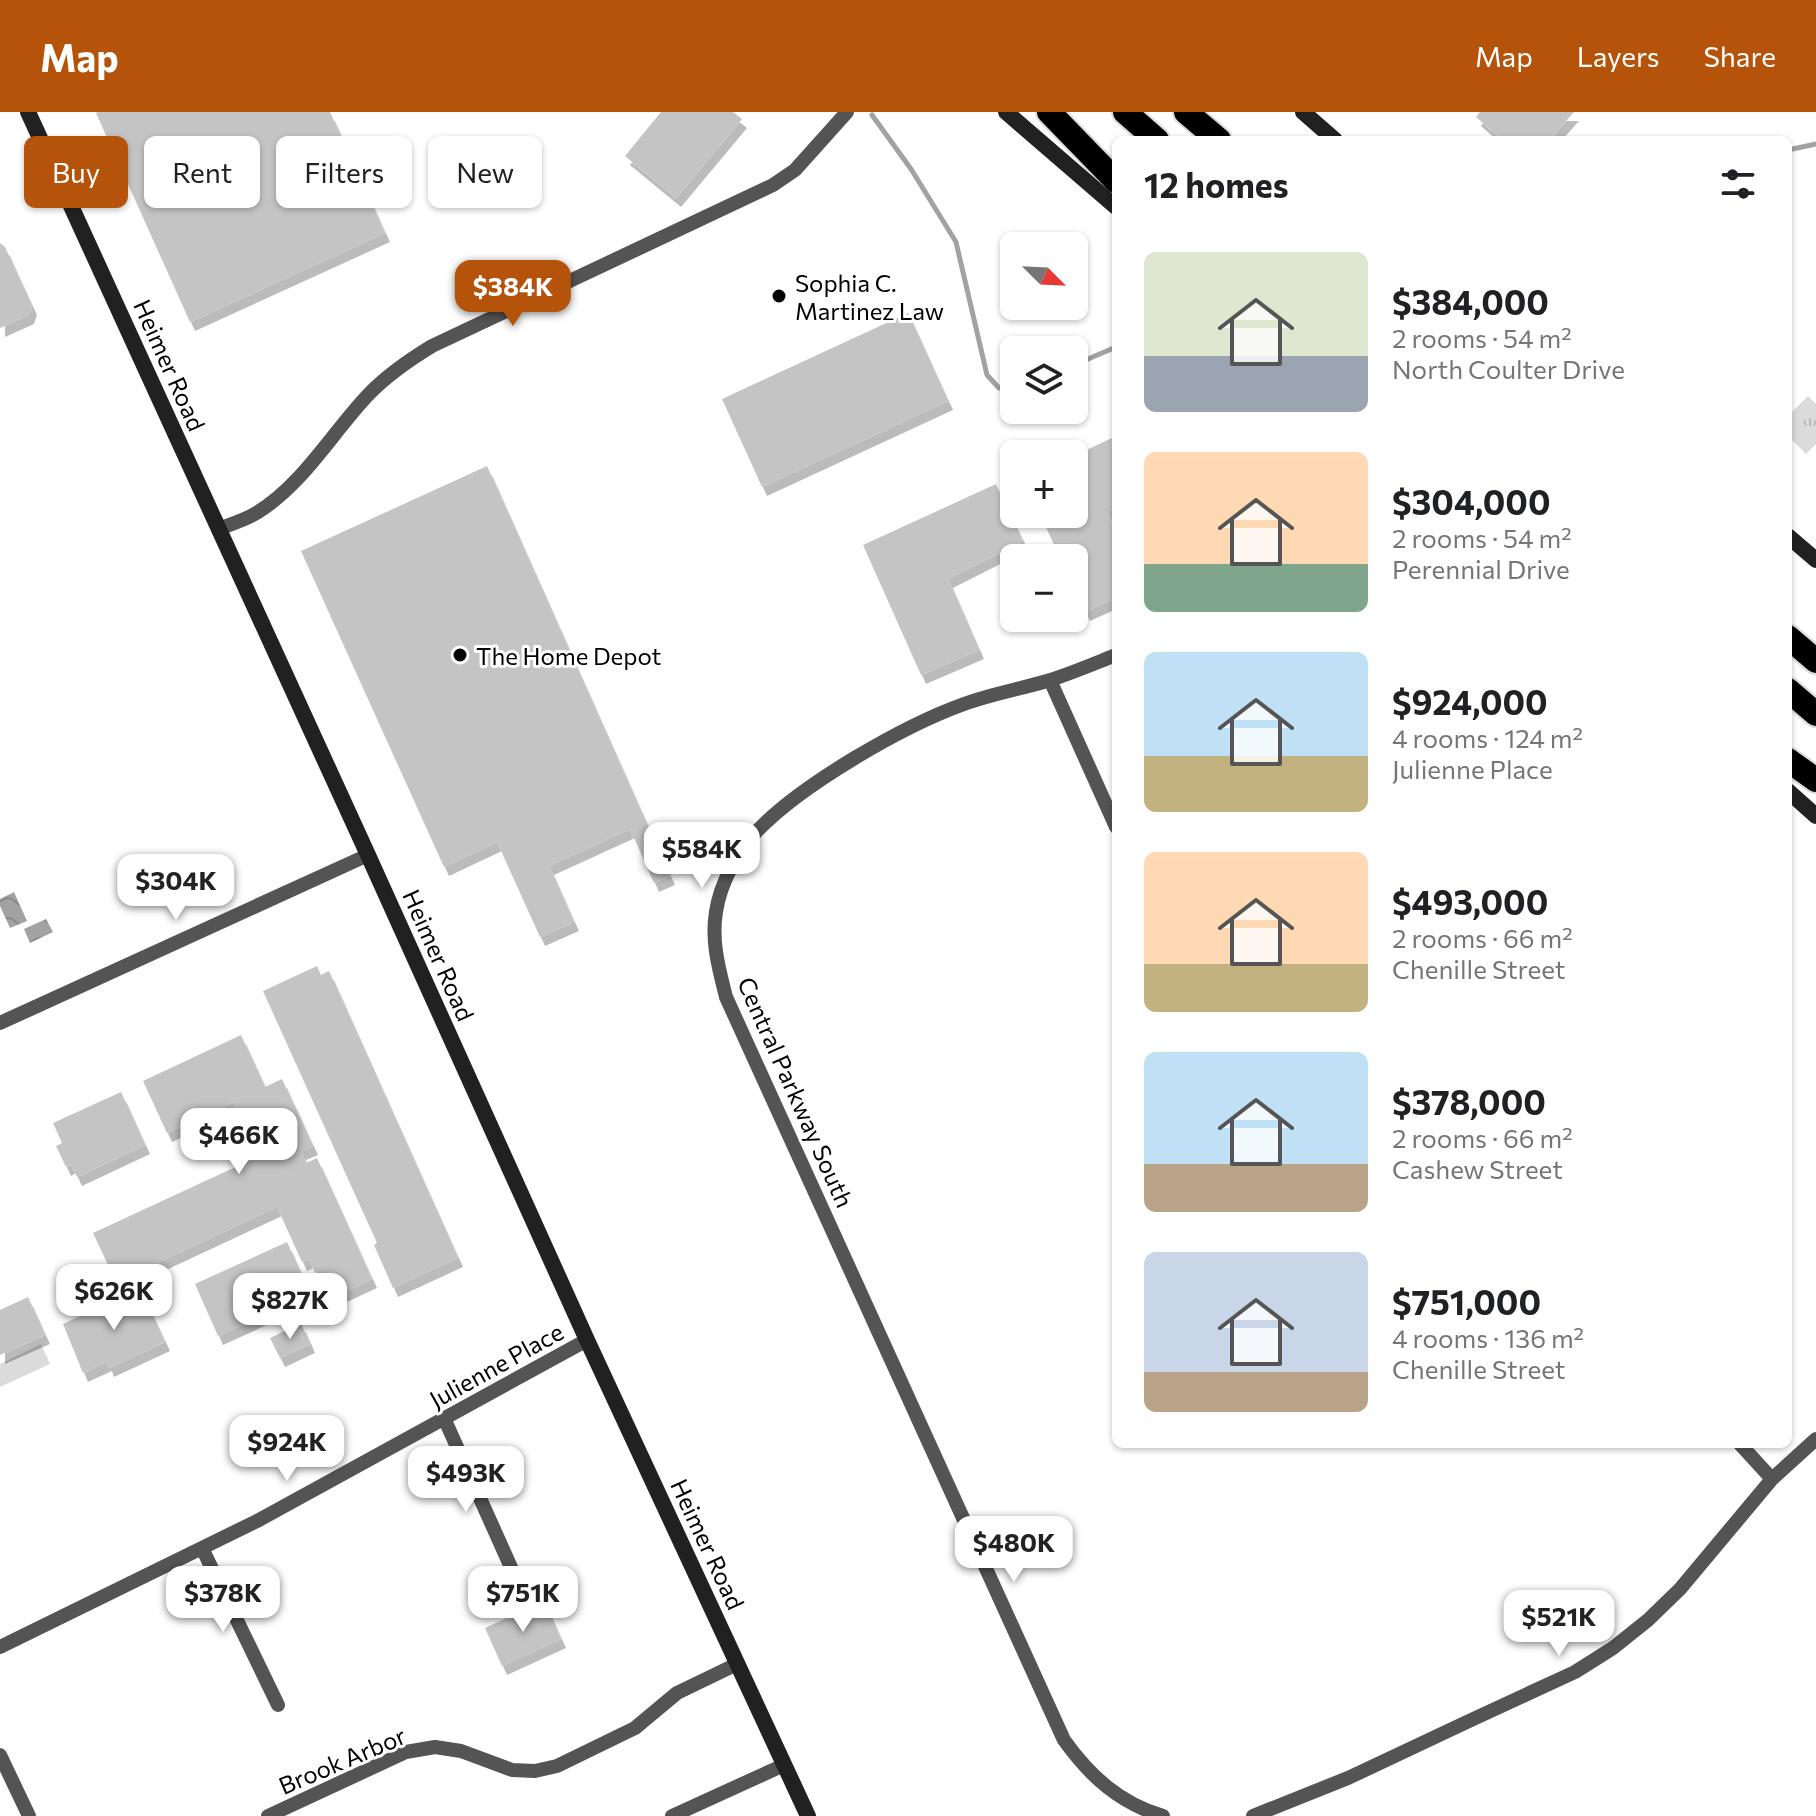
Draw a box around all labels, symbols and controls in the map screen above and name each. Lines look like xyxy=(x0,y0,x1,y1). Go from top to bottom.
text: Map xyxy=(40,33,119,80)
text: Map xyxy=(1475,39,1533,73)
text: Layers xyxy=(1577,39,1659,73)
text: Share xyxy=(1703,39,1776,73)
chip: Buy xyxy=(24,136,128,208)
chip: Rent xyxy=(144,136,260,208)
chip: Filters xyxy=(276,136,412,208)
chip: New xyxy=(428,136,542,208)
icon: filters xyxy=(1716,162,1760,206)
text: 12 homes xyxy=(1144,163,1289,205)
north arrow xyxy=(1000,232,1088,320)
map controls xyxy=(1000,232,1088,632)
pin: $384K xyxy=(457,260,569,328)
place label: Sophia C. Martinez Law xyxy=(795,268,944,325)
text: $384K xyxy=(473,270,553,301)
text: $384,000 xyxy=(1392,280,1549,322)
icon: home xyxy=(1208,284,1304,380)
marker: Sophia C. Martinez Law xyxy=(770,287,788,305)
street label: Heimer Road xyxy=(128,295,212,435)
text: 2 rooms · 54 m² xyxy=(1392,322,1572,353)
button: layers xyxy=(1000,336,1088,424)
text: North Coulter Drive xyxy=(1392,353,1625,384)
button: + xyxy=(1000,440,1088,528)
text: $304,000 xyxy=(1392,480,1550,522)
icon: home xyxy=(1208,484,1304,580)
text: 2 rooms · 54 m² xyxy=(1392,522,1572,553)
button: − xyxy=(1000,544,1088,632)
text: Perennial Drive xyxy=(1392,553,1570,584)
place label: The Home Depot xyxy=(476,641,662,670)
marker: The Home Depot xyxy=(451,646,469,664)
text: $924,000 xyxy=(1392,680,1548,722)
icon: home xyxy=(1208,684,1304,780)
text: 4 rooms · 124 m² xyxy=(1392,722,1583,753)
text: Julienne Place xyxy=(1392,753,1553,784)
pin: $584K xyxy=(646,822,758,890)
text: $584K xyxy=(662,832,742,863)
pin: $304K xyxy=(120,854,232,922)
text: $304K xyxy=(135,864,217,895)
text: $493,000 xyxy=(1392,880,1548,922)
icon: home xyxy=(1208,884,1304,980)
street label: Heimer Road xyxy=(397,885,481,1025)
text: 2 rooms · 66 m² xyxy=(1392,922,1573,953)
text: Chenille Street xyxy=(1392,953,1565,984)
street label: Central Parkway South xyxy=(732,972,860,1212)
text: $378,000 xyxy=(1392,1080,1546,1122)
icon: home xyxy=(1208,1084,1304,1180)
pin: $466K xyxy=(183,1108,295,1176)
text: $466K xyxy=(198,1118,280,1149)
text: 2 rooms · 66 m² xyxy=(1392,1122,1573,1153)
text: Cashew Street xyxy=(1392,1153,1563,1184)
pin: $626K xyxy=(58,1264,170,1332)
pin: $827K xyxy=(234,1273,346,1341)
text: $626K xyxy=(74,1274,154,1305)
text: $751,000 xyxy=(1392,1280,1541,1322)
text: $827K xyxy=(251,1283,329,1314)
icon: home xyxy=(1208,1284,1304,1380)
street label: Julienne Place xyxy=(424,1316,568,1414)
text: 4 rooms · 136 m² xyxy=(1392,1322,1584,1353)
text: Chenille Street xyxy=(1392,1353,1565,1384)
pin: $924K xyxy=(231,1415,343,1483)
text: $924K xyxy=(247,1425,327,1456)
pin: $493K xyxy=(410,1446,522,1514)
text: $493K xyxy=(426,1456,506,1487)
street label: Heimer Road xyxy=(665,1474,751,1614)
pin: $480K xyxy=(958,1516,1070,1584)
text: $480K xyxy=(973,1526,1055,1557)
pin: $378K xyxy=(167,1566,279,1634)
pin: $751K xyxy=(467,1566,579,1634)
text: $378K xyxy=(184,1576,262,1607)
text: $751K xyxy=(486,1576,560,1607)
pin: $521K xyxy=(1503,1590,1615,1658)
text: $521K xyxy=(1522,1600,1596,1631)
street label: Brook Arbor xyxy=(274,1720,410,1800)

